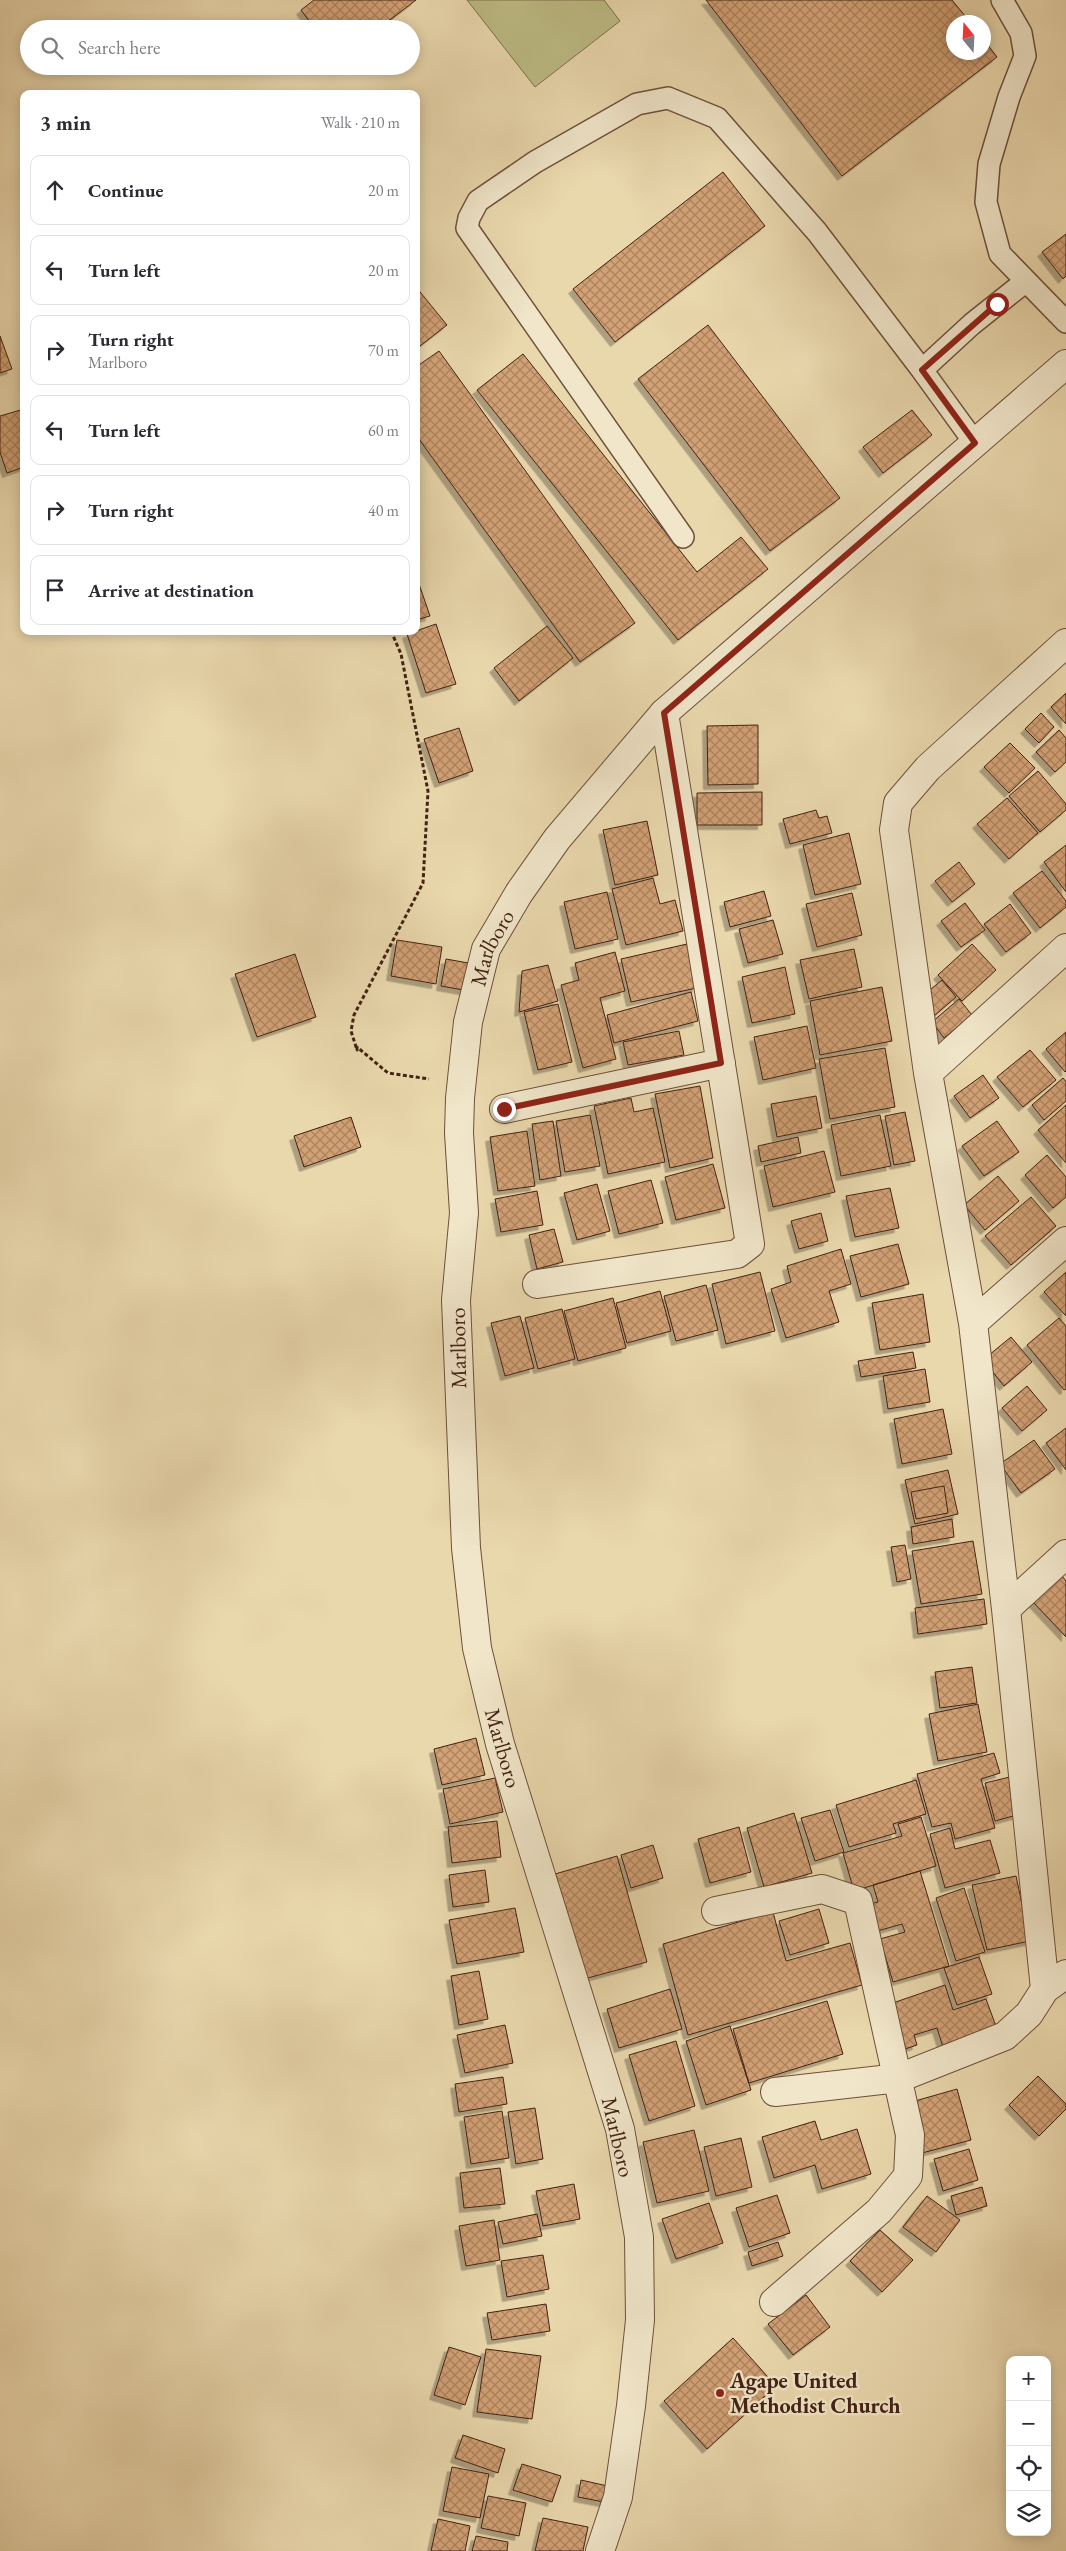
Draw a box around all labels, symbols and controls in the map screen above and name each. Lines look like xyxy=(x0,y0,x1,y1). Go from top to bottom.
north arrow xyxy=(946,15,991,60)
search box xyxy=(20,20,420,75)
icon: search xyxy=(38,34,66,62)
text: Search here xyxy=(78,35,160,60)
text: 3 min xyxy=(40,109,91,136)
text: Walk · 210 m xyxy=(321,112,400,133)
icon: ahead xyxy=(41,176,69,204)
text: Continue xyxy=(88,178,163,203)
text: 20 m xyxy=(368,180,399,201)
icon: left xyxy=(41,256,69,284)
text: Turn left xyxy=(88,258,160,283)
text: 20 m xyxy=(368,260,399,281)
route start xyxy=(986,293,1009,316)
text: Turn right xyxy=(88,327,174,352)
icon: right xyxy=(41,336,69,364)
text: 70 m xyxy=(368,340,399,361)
text: Marlboro xyxy=(88,352,147,373)
icon: left xyxy=(41,416,69,444)
text: Turn left xyxy=(88,418,160,443)
text: 60 m xyxy=(368,420,399,441)
icon: right xyxy=(41,496,69,524)
text: Turn right xyxy=(88,498,174,523)
text: 40 m xyxy=(368,500,399,521)
icon: arrive xyxy=(41,576,69,604)
text: Arrive at destination xyxy=(88,578,254,603)
street label: Marlboro xyxy=(463,904,521,989)
route end xyxy=(493,1098,516,1121)
street label: Marlboro xyxy=(443,1307,473,1389)
street label: Marlboro xyxy=(478,1705,528,1791)
street label: Marlboro xyxy=(595,2094,641,2180)
map controls xyxy=(1006,2356,1051,2536)
button: + xyxy=(1006,2356,1051,2401)
place label: Agape United Methodist Church xyxy=(729,2366,901,2420)
marker: Agape United Methodist Church xyxy=(714,2387,726,2399)
button: − xyxy=(1006,2401,1051,2446)
button: locate xyxy=(1006,2446,1051,2491)
button: layers xyxy=(1006,2491,1051,2536)

